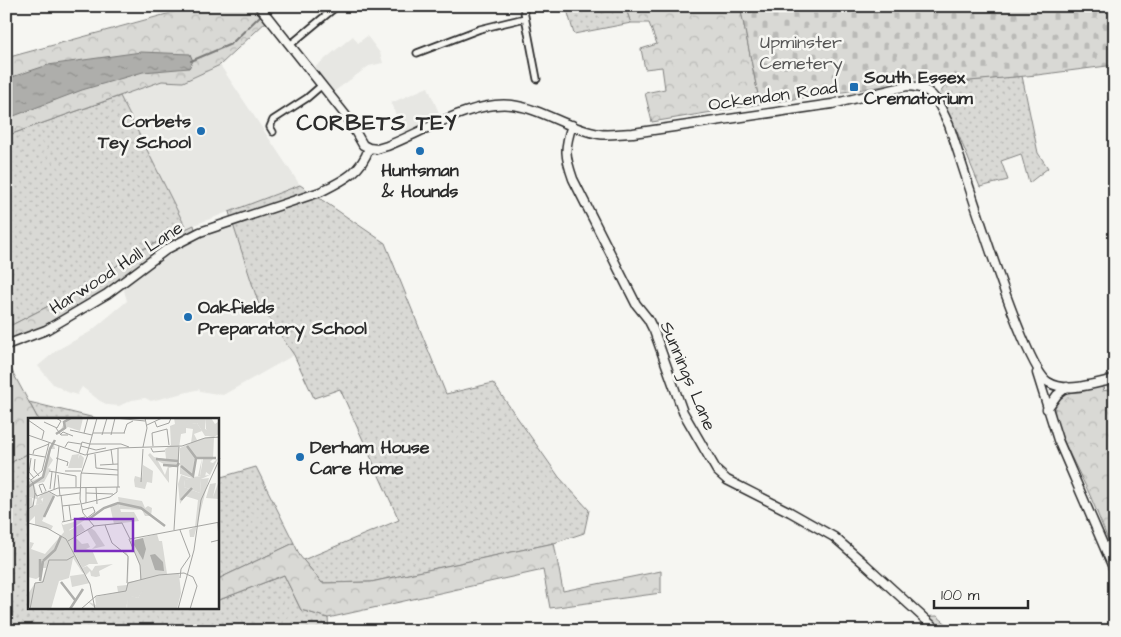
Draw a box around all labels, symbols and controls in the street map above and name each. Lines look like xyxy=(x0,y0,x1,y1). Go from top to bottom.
park label: Upminster Cemetery xyxy=(759,30,843,77)
place label: South Essex Crematorium xyxy=(863,65,974,111)
street label: Ockendon Road xyxy=(707,75,839,117)
marker: South Essex Crematorium xyxy=(848,81,860,93)
district label: CORBETS TEY xyxy=(297,108,457,139)
place label: Corbets Tey School xyxy=(97,109,191,156)
marker: Corbets Tey School xyxy=(195,125,207,137)
marker: Huntsman & Hounds xyxy=(414,145,426,157)
place label: Huntsman & Hounds xyxy=(381,158,459,204)
street label: Harwood Hall Lane xyxy=(44,215,188,321)
place label: Oakfields Preparatory School xyxy=(198,295,367,342)
marker: Oakfields Preparatory School xyxy=(182,311,194,323)
street label: Sunnings Lane xyxy=(653,318,722,435)
inset map xyxy=(28,418,219,610)
place label: Derham House Care Home xyxy=(310,435,430,481)
marker: Derham House Care Home xyxy=(294,451,306,463)
scale bar xyxy=(934,577,1027,609)
text: 100 m xyxy=(941,585,980,606)

